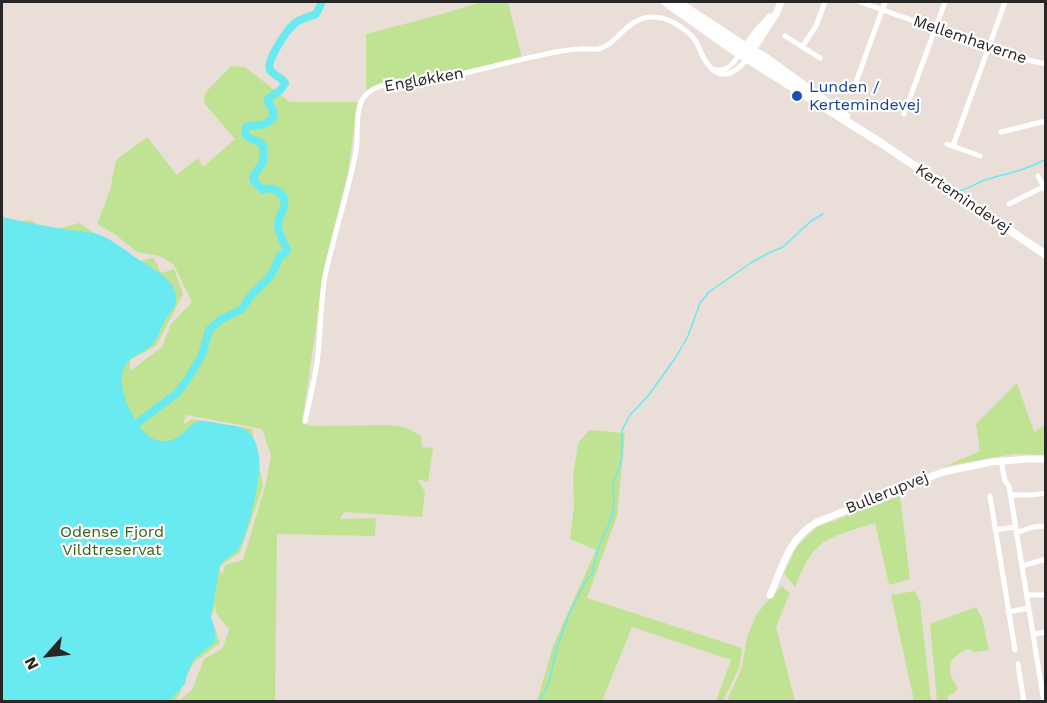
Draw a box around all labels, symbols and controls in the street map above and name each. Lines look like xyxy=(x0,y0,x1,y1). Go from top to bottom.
street label: Mellemhaverne xyxy=(911,12,1029,68)
street label: Engløkken xyxy=(383,64,465,96)
place label: Lunden / Kertemindevej xyxy=(809,77,920,115)
marker: Lunden / Kertemindevej xyxy=(790,89,804,103)
street label: Kertemindevej xyxy=(911,160,1015,238)
street label: Bullerupvej xyxy=(843,468,931,518)
park label: Odense Fjord Vildtreservat xyxy=(60,522,164,560)
north arrow xyxy=(18,625,78,685)
text: N xyxy=(20,654,43,673)

